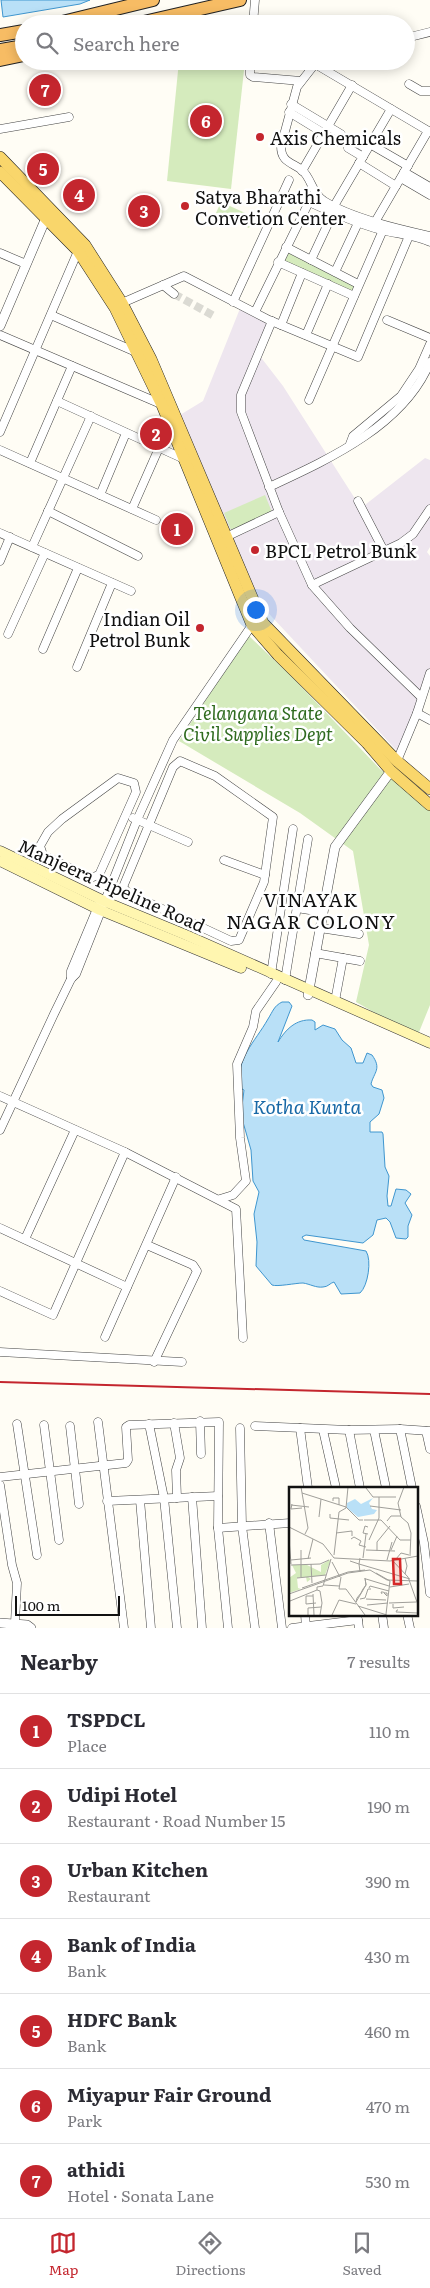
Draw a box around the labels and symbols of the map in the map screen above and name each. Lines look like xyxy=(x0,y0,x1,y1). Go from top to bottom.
pin: 7 xyxy=(29,71,61,109)
pin: 6 xyxy=(190,102,222,140)
place label: Axis Chemicals xyxy=(270,124,401,151)
marker: Axis Chemicals xyxy=(254,131,266,143)
pin: 5 xyxy=(27,150,59,188)
pin: 4 xyxy=(63,176,95,214)
place label: Satya Bharathi Convetion Center xyxy=(195,183,346,231)
pin: 3 xyxy=(128,192,160,230)
marker: Satya Bharathi Convetion Center xyxy=(179,200,191,212)
pin: 2 xyxy=(140,415,172,453)
pin: 1 xyxy=(161,510,193,548)
place label: BPCL Petrol Bunk xyxy=(265,537,418,564)
marker: BPCL Petrol Bunk xyxy=(249,544,261,556)
your location xyxy=(243,597,269,623)
place label: Indian Oil Petrol Bunk xyxy=(89,605,191,653)
marker: Indian Oil Petrol Bunk xyxy=(194,622,206,634)
park label: Telangana State Civil Supplies Dept xyxy=(183,699,333,747)
street label: Manjeera Pipeline Road xyxy=(14,832,210,938)
district label: VINAYAK NAGAR COLONY xyxy=(226,885,396,935)
water label: Kotha Kunta xyxy=(253,1092,361,1120)
inset map xyxy=(289,1487,418,1616)
scale bar xyxy=(15,1593,120,1616)

